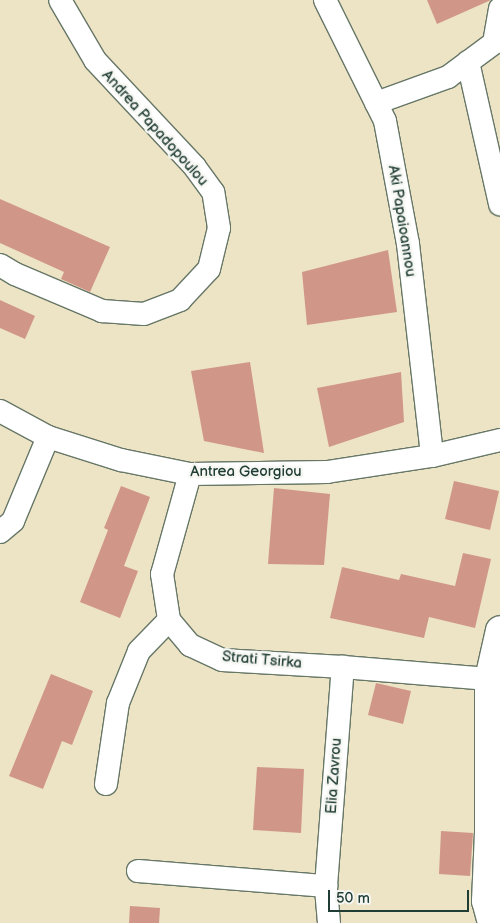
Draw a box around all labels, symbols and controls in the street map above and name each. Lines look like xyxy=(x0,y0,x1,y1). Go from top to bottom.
street label: Andrea Papadopoulou xyxy=(98,66,212,190)
street label: Aki Papaioannou xyxy=(384,164,420,278)
street label: Antrea Georgiou xyxy=(190,463,302,481)
street label: Strati Tsirka xyxy=(221,648,303,672)
street label: Elia Zavrou xyxy=(322,737,346,815)
scale bar xyxy=(330,880,471,912)
text: 50 m xyxy=(336,889,370,908)

